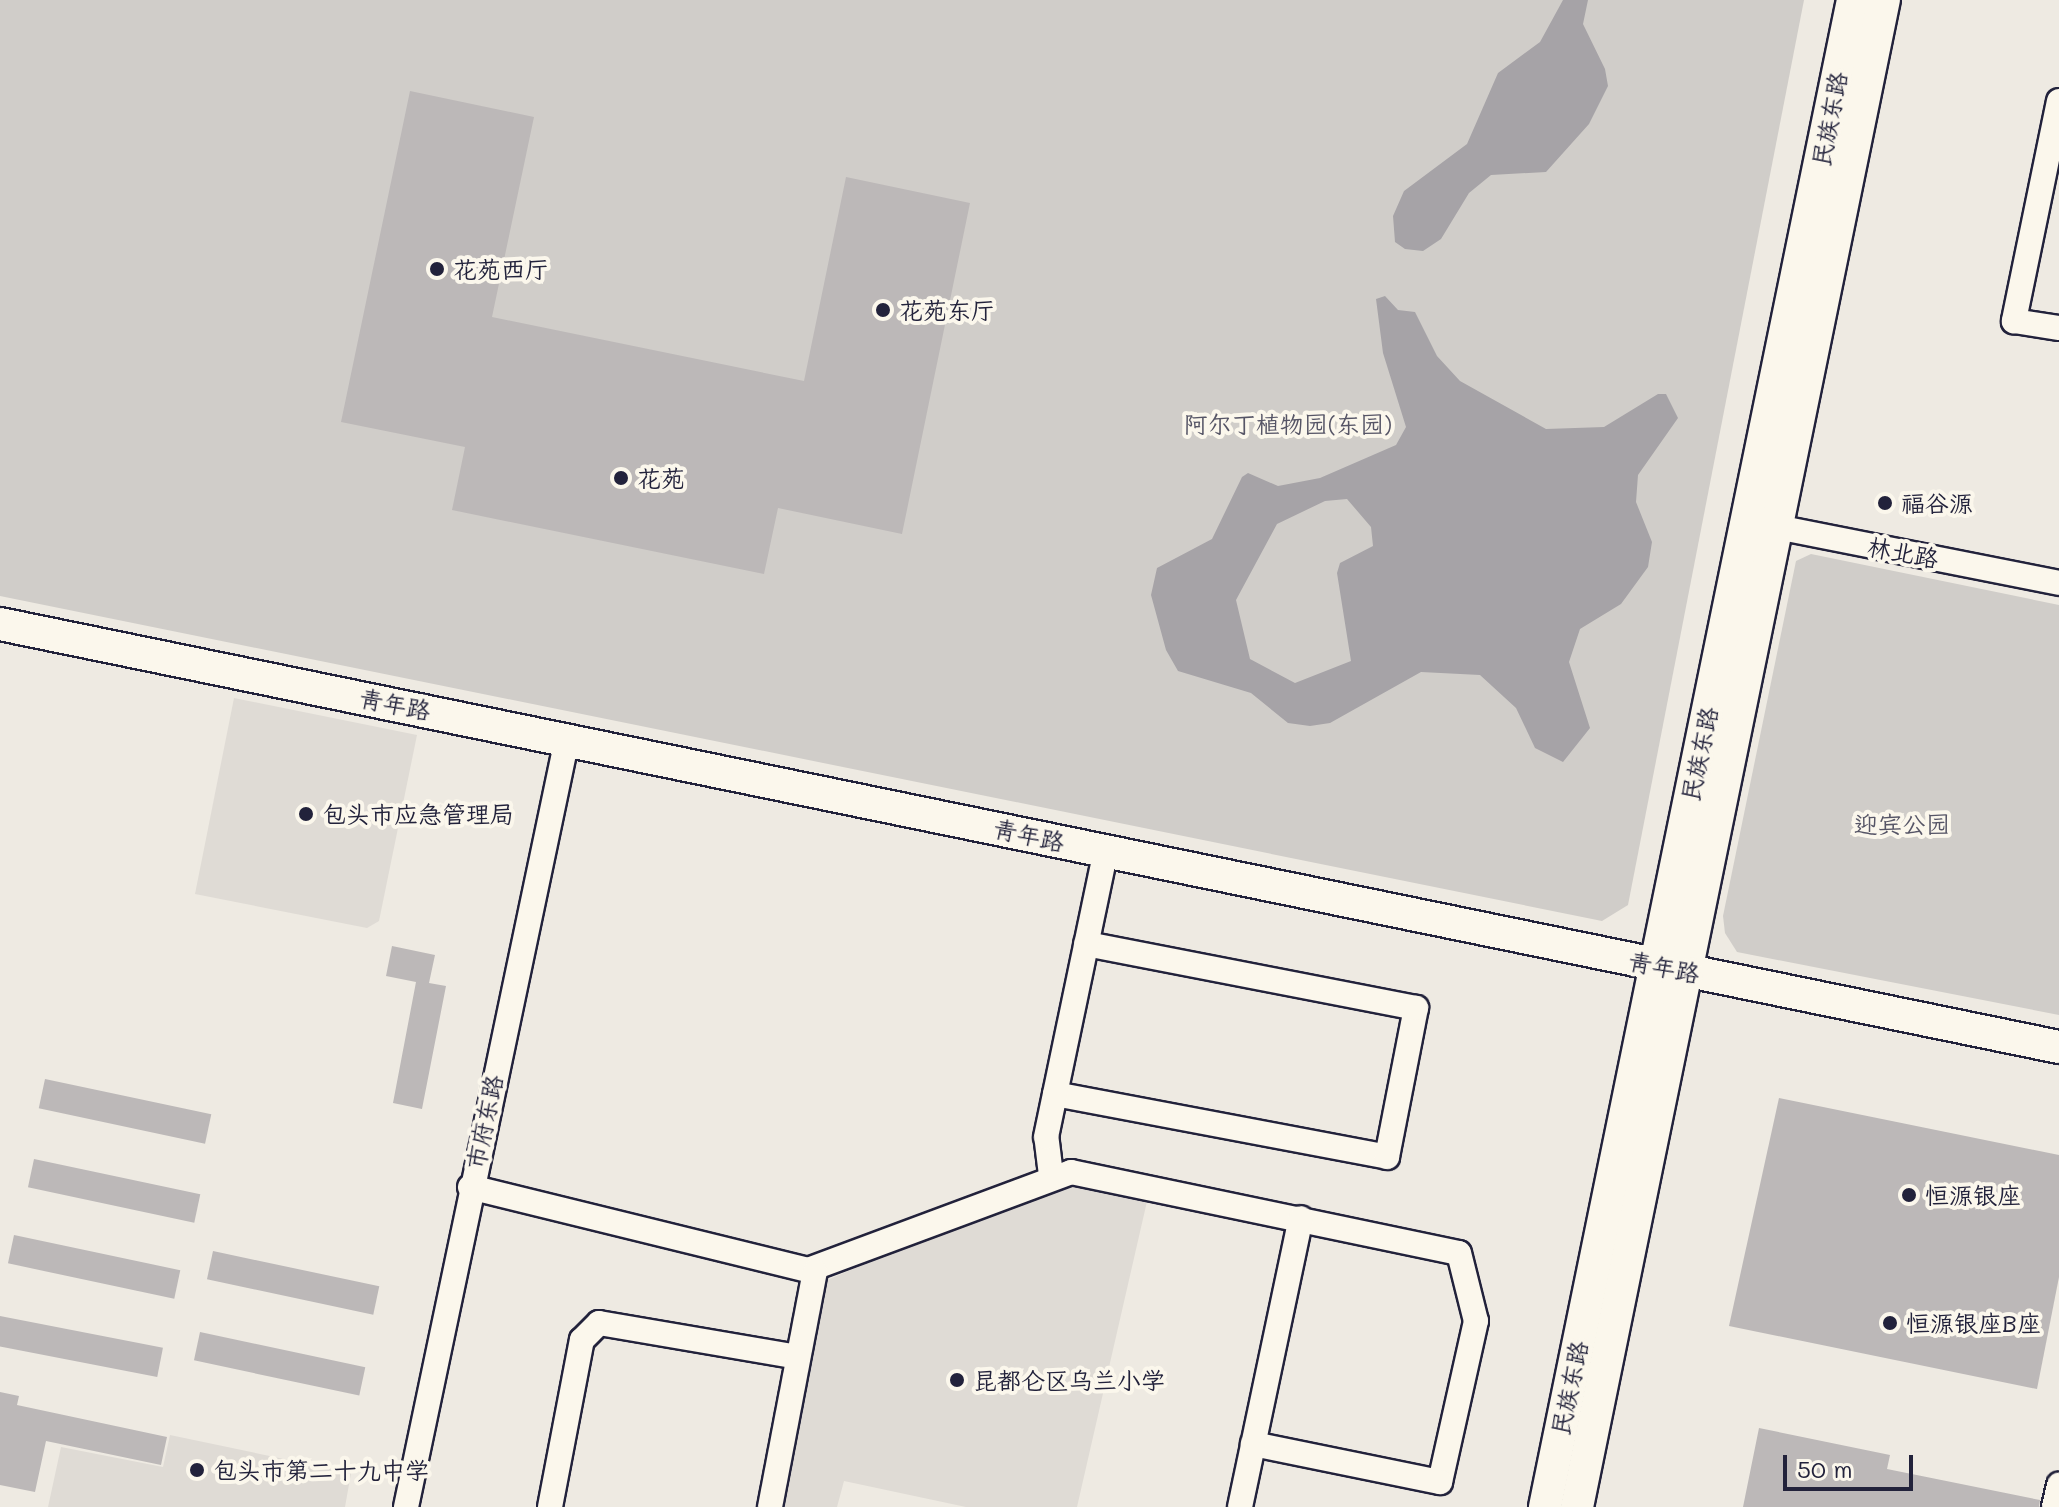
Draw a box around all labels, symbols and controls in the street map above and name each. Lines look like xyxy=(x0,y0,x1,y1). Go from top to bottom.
street label: 民族东路 xyxy=(1806,69,1852,169)
place label: 花苑西厅 xyxy=(453,255,549,283)
marker: 花苑西厅 xyxy=(428,260,446,278)
place label: 花苑东厅 xyxy=(899,296,995,324)
marker: 花苑东厅 xyxy=(874,301,892,319)
park label: 阿尔丁植物园(东园) xyxy=(1184,410,1392,438)
place label: 花苑 xyxy=(637,464,685,492)
marker: 花苑 xyxy=(612,469,630,487)
place label: 福谷源 xyxy=(1901,489,1973,517)
marker: 福谷源 xyxy=(1876,494,1894,512)
street label: 林北路 xyxy=(1865,531,1941,573)
street label: 青年路 xyxy=(357,683,433,725)
street label: 民族东路 xyxy=(1675,704,1723,804)
place label: 包头市应急管理局 xyxy=(322,800,514,828)
marker: 包头市应急管理局 xyxy=(297,805,315,823)
park label: 迎宾公园 xyxy=(1854,810,1950,838)
street label: 青年路 xyxy=(991,813,1067,857)
street label: 青年路 xyxy=(1626,946,1702,988)
street label: 市府东路 xyxy=(460,1072,508,1172)
place label: 恒源银座 xyxy=(1925,1181,2021,1209)
marker: 恒源银座 xyxy=(1900,1186,1918,1204)
place label: 恒源银座B座 xyxy=(1906,1309,2041,1337)
marker: 恒源银座B座 xyxy=(1881,1314,1899,1332)
street label: 民族东路 xyxy=(1545,1338,1593,1438)
place label: 昆都仑区乌兰小学 xyxy=(973,1366,1165,1394)
marker: 昆都仑区乌兰小学 xyxy=(948,1371,966,1389)
scale bar xyxy=(1787,1439,1917,1489)
text: 50 m xyxy=(1797,1453,1853,1484)
place label: 包头市第二十九中学 xyxy=(213,1456,429,1484)
marker: 包头市第二十九中学 xyxy=(188,1461,206,1479)

